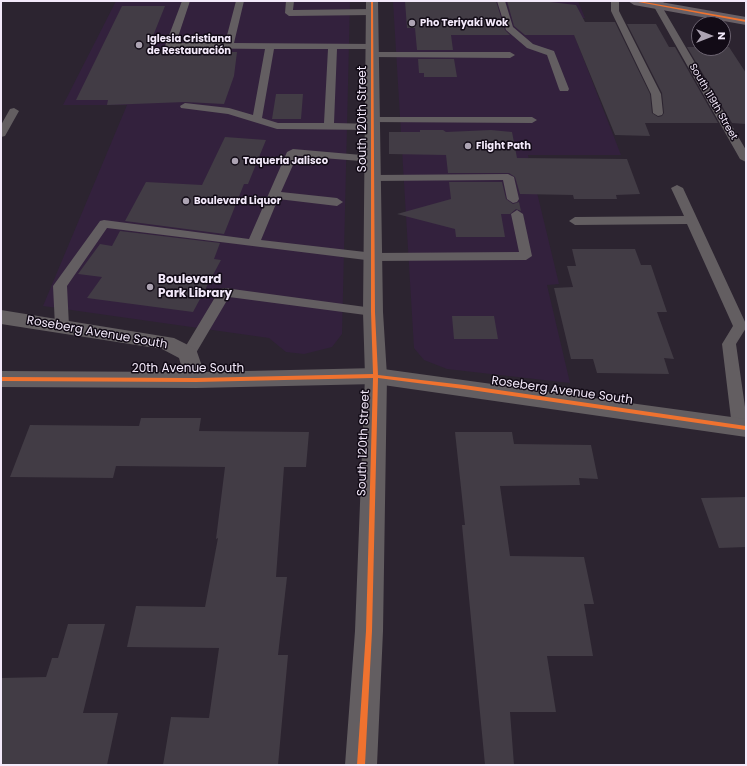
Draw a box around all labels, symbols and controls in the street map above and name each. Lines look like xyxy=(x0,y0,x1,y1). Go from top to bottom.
north arrow xyxy=(691,16,731,56)
place label: Pho Teriyaki Wok xyxy=(420,17,508,29)
marker: Pho Teriyaki Wok xyxy=(407,18,417,28)
text: N xyxy=(714,32,730,40)
place label: Iglesia Cristiana de Restauración xyxy=(147,33,231,56)
marker: Iglesia Cristiana de Restauración xyxy=(134,40,144,50)
street label: South 119th Street xyxy=(686,62,740,142)
street label: South 120th Street xyxy=(356,66,370,172)
place label: Flight Path xyxy=(476,140,531,152)
marker: Flight Path xyxy=(463,141,473,151)
place label: Taqueria Jalisco xyxy=(243,155,328,167)
marker: Taqueria Jalisco xyxy=(230,156,240,166)
place label: Boulevard Liquor xyxy=(194,195,281,207)
marker: Boulevard Liquor xyxy=(181,196,191,206)
place label: Boulevard Park Library xyxy=(158,273,232,301)
marker: Boulevard Park Library xyxy=(145,282,155,292)
street label: Roseberg Avenue South xyxy=(25,314,169,352)
street label: 20th Avenue South xyxy=(132,362,244,376)
street label: Roseberg Avenue South xyxy=(490,374,634,408)
street label: South 120th Street xyxy=(355,390,373,496)

